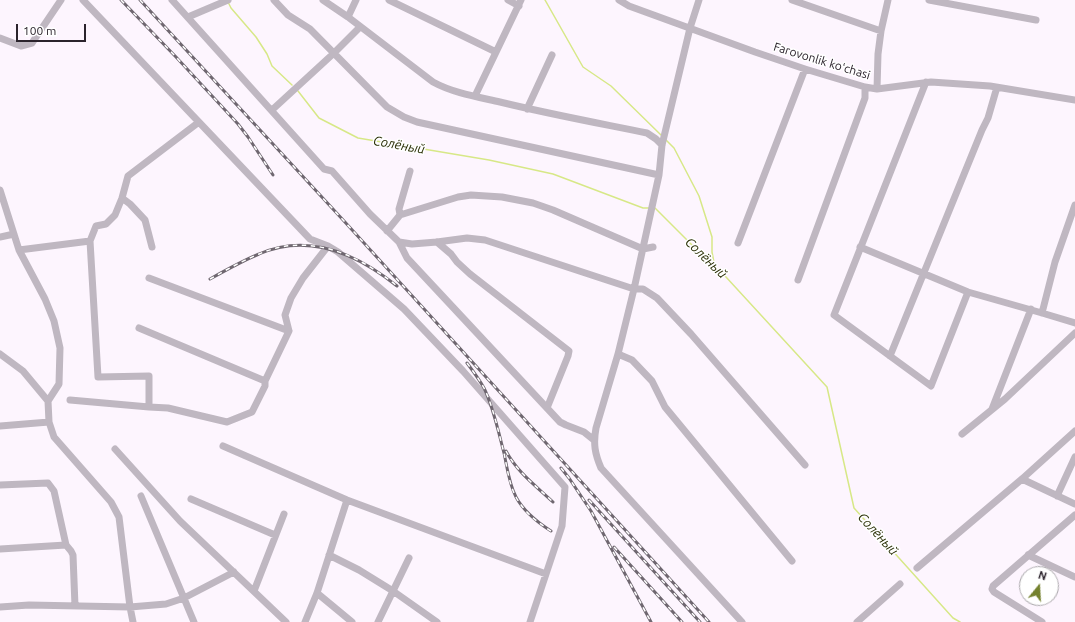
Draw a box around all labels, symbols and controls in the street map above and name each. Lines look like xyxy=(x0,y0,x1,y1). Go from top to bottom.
scale bar xyxy=(18,16,88,42)
text: 100 m xyxy=(23,24,56,37)
street label: Farovonlik koʻchasi xyxy=(772,39,872,83)
water label: Солёный xyxy=(372,133,426,157)
water label: Солёный xyxy=(682,234,730,282)
water label: Солёный xyxy=(854,510,902,558)
north arrow xyxy=(1019,566,1059,606)
text: N xyxy=(1037,569,1048,583)

